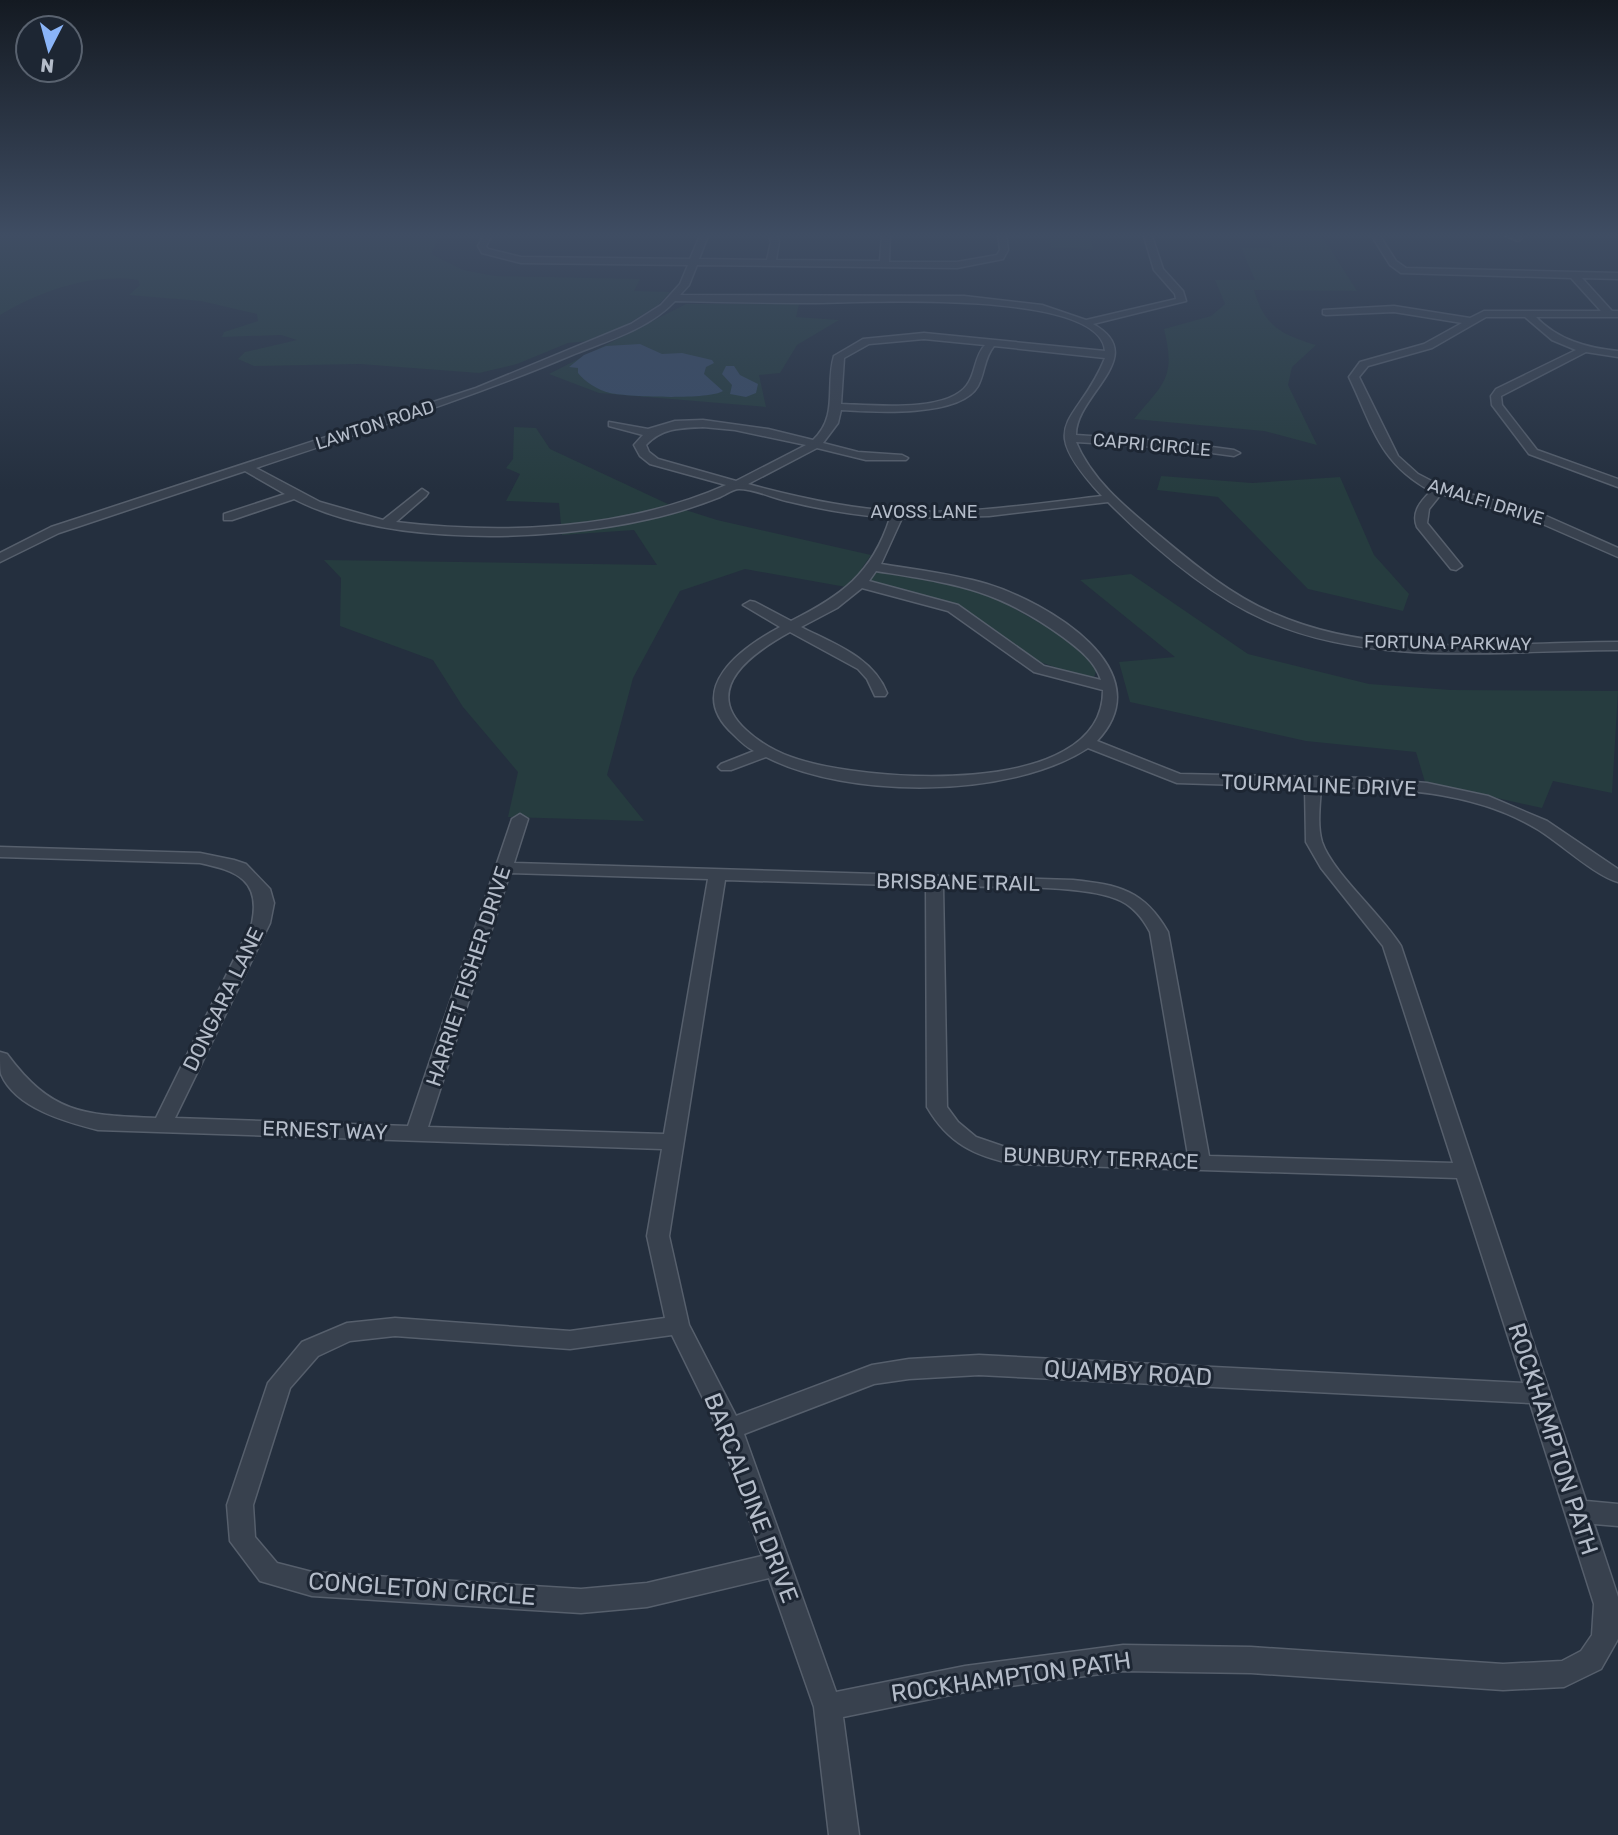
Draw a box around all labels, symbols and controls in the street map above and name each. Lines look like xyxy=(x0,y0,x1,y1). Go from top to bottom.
north arrow xyxy=(14,14,84,84)
text: N xyxy=(39,53,55,78)
street label: LAWTON ROAD xyxy=(313,395,437,455)
street label: CAPRI CIRCLE xyxy=(1092,429,1212,461)
street label: AMALFI DRIVE xyxy=(1425,474,1547,530)
street label: AVOSS LANE xyxy=(870,501,978,523)
street label: FORTUNA PARKWAY xyxy=(1364,631,1532,655)
street label: TOURMALINE DRIVE xyxy=(1221,769,1417,801)
street label: HARRIET FISHER DRIVE xyxy=(421,863,515,1089)
street label: BRISBANE TRAIL xyxy=(876,868,1040,896)
street label: DONGARA LANE xyxy=(177,923,269,1075)
street label: ERNEST WAY xyxy=(262,1115,388,1145)
street label: BUNBURY TERRACE xyxy=(1003,1142,1199,1174)
street label: ROCKHAMPTON PATH xyxy=(1502,1320,1604,1558)
street label: QUAMBY ROAD xyxy=(1043,1355,1213,1391)
street label: BARCALDINE DRIVE xyxy=(698,1389,804,1607)
street label: CONGLETON CIRCLE xyxy=(307,1567,537,1611)
street label: ROCKHAMPTON PATH xyxy=(889,1646,1133,1708)

